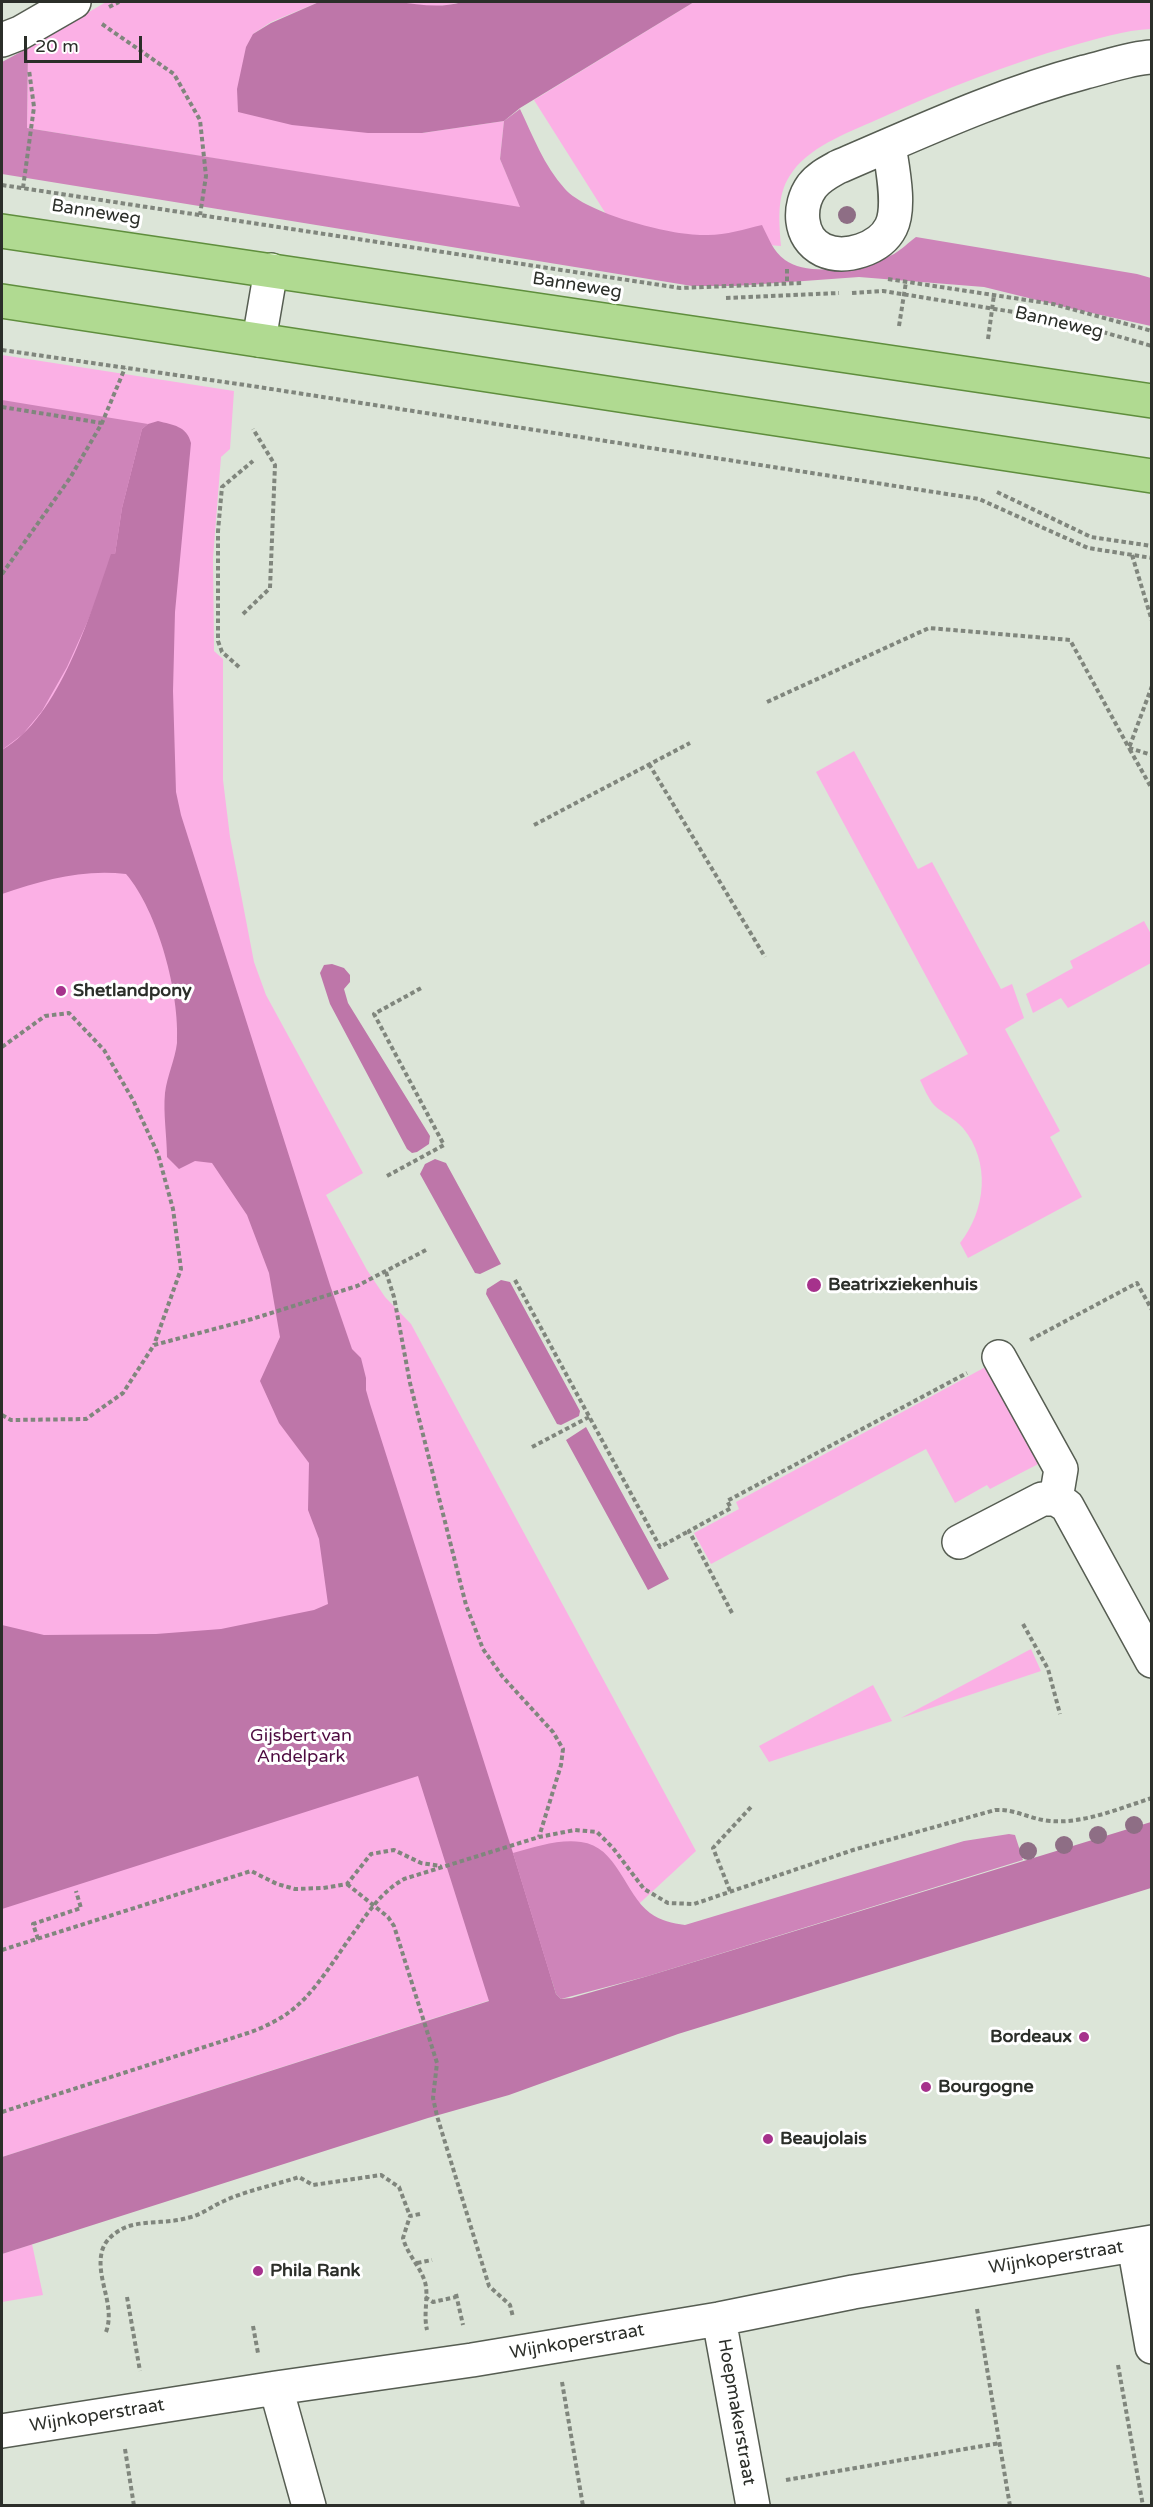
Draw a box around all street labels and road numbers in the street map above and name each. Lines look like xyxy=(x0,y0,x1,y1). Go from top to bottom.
street label: Banneweg xyxy=(50,195,142,231)
street label: Banneweg xyxy=(531,268,623,304)
street label: Banneweg xyxy=(1013,302,1105,344)
street label: Wijnkoperstraat xyxy=(987,2237,1125,2279)
street label: Wijnkoperstraat xyxy=(508,2320,646,2364)
street label: Hoepmakerstraat xyxy=(712,2337,760,2487)
street label: Wijnkoperstraat xyxy=(28,2395,166,2437)

